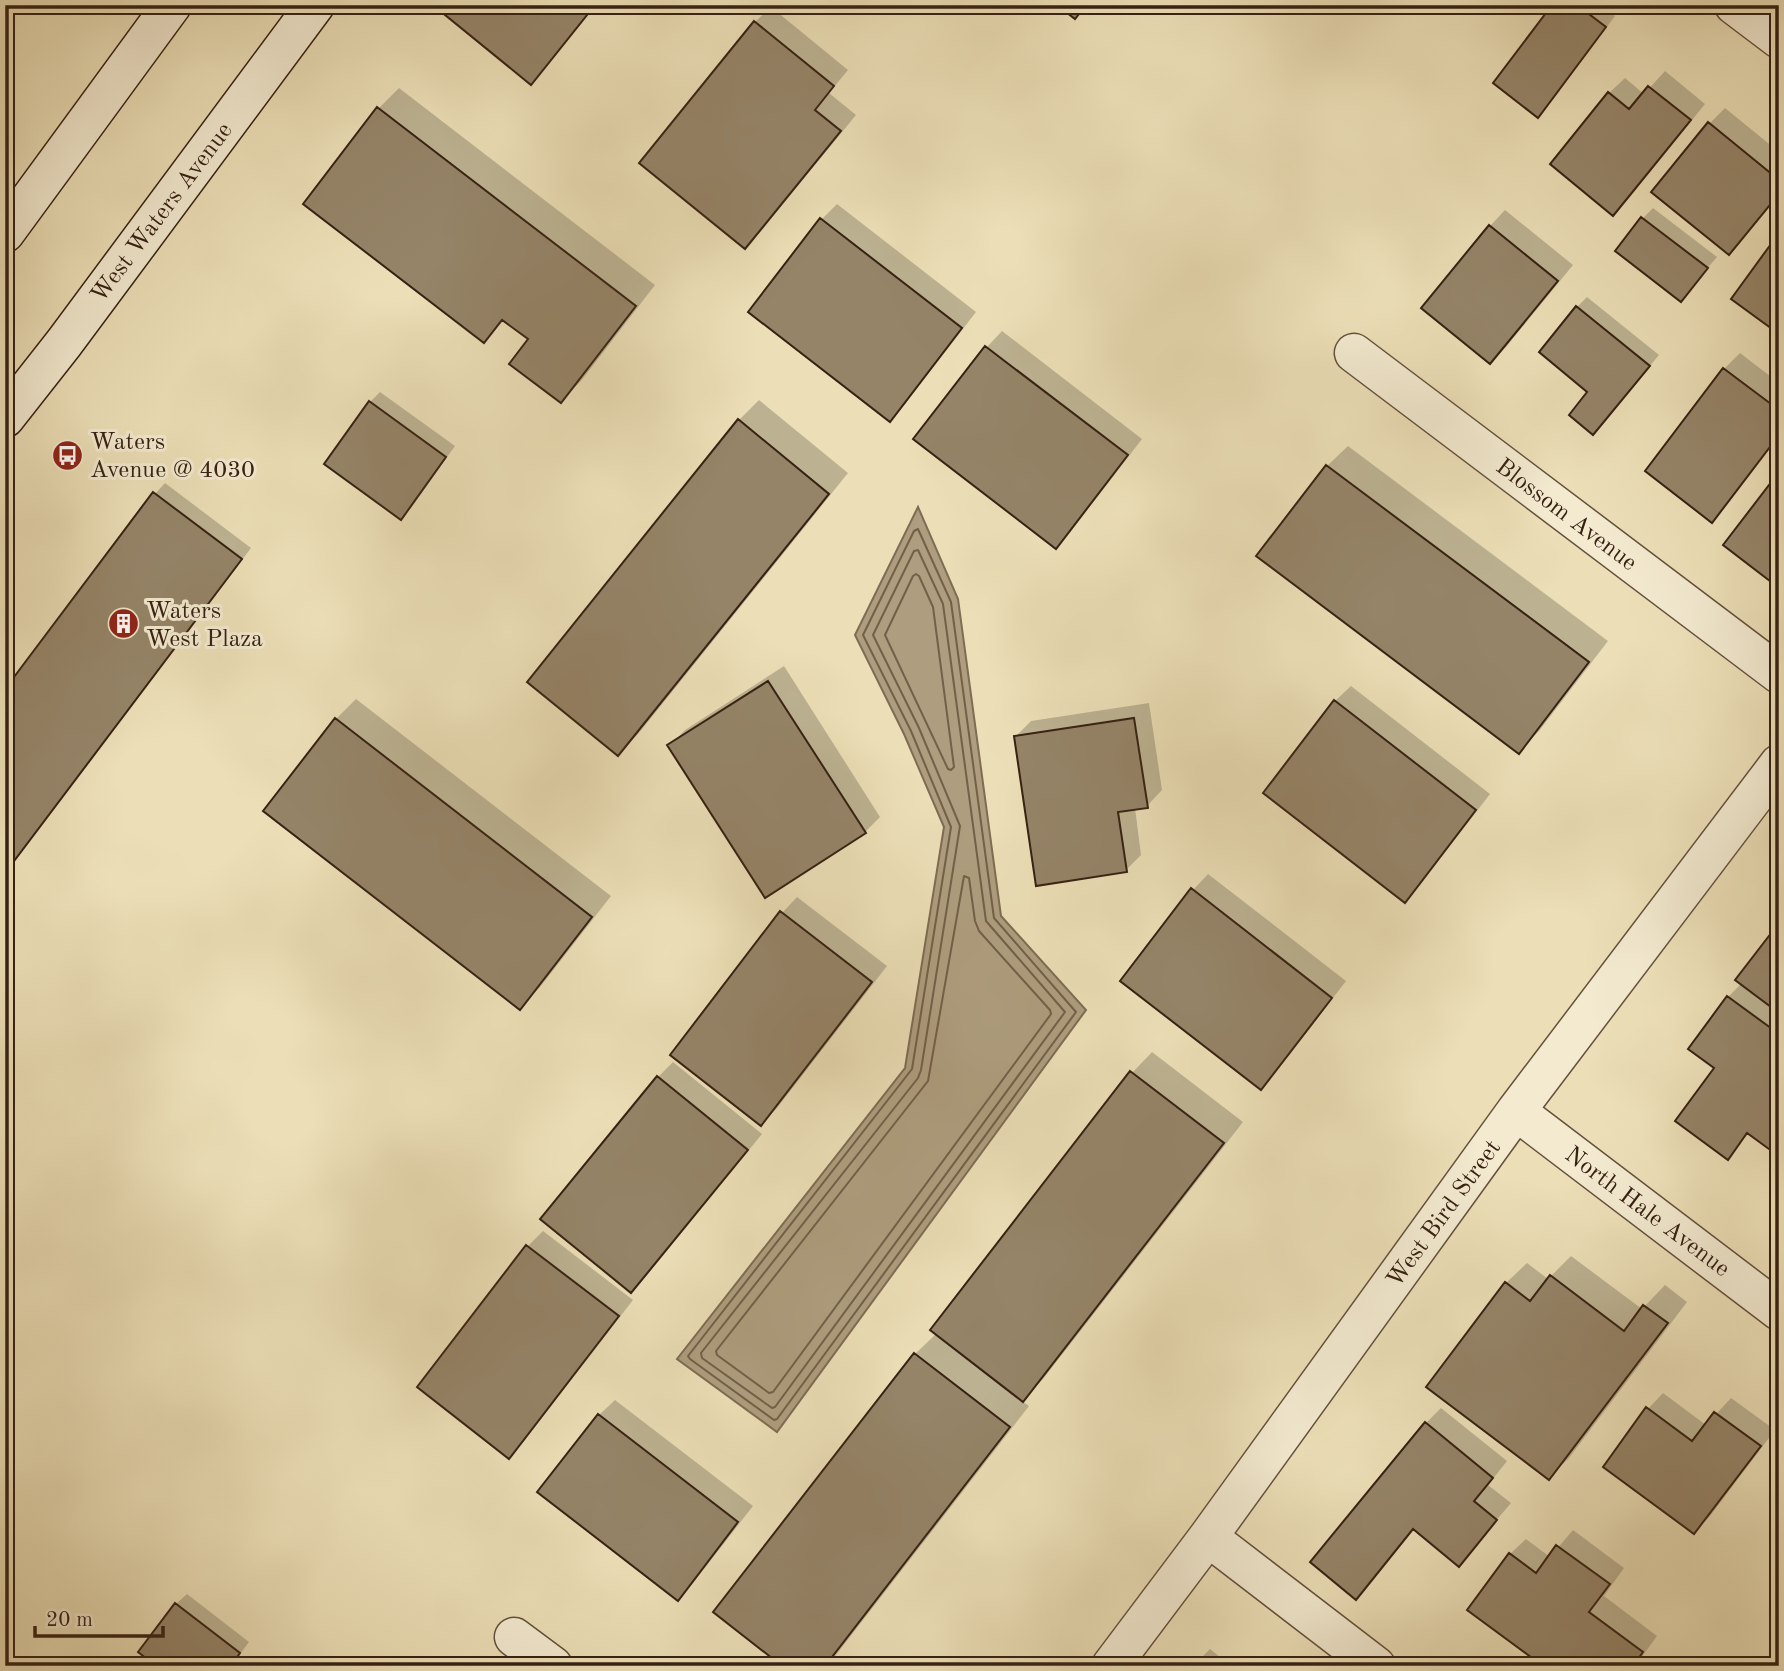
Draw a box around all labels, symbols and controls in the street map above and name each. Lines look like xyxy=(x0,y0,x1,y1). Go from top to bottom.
street label: West Waters Avenue xyxy=(87,119,238,308)
place label: Waters Avenue @ 4030 xyxy=(90,431,255,483)
bus stop icon: Waters Avenue @ 4030 xyxy=(50,438,84,472)
street label: Blossom Avenue xyxy=(1491,455,1641,576)
place label: Waters West Plaza xyxy=(146,600,263,652)
building icon: Waters West Plaza xyxy=(106,607,140,641)
street label: West Bird Street xyxy=(1383,1136,1506,1292)
street label: North Hale Avenue xyxy=(1560,1143,1734,1282)
scale bar xyxy=(35,1594,163,1638)
text: 20 m xyxy=(46,1610,93,1631)

